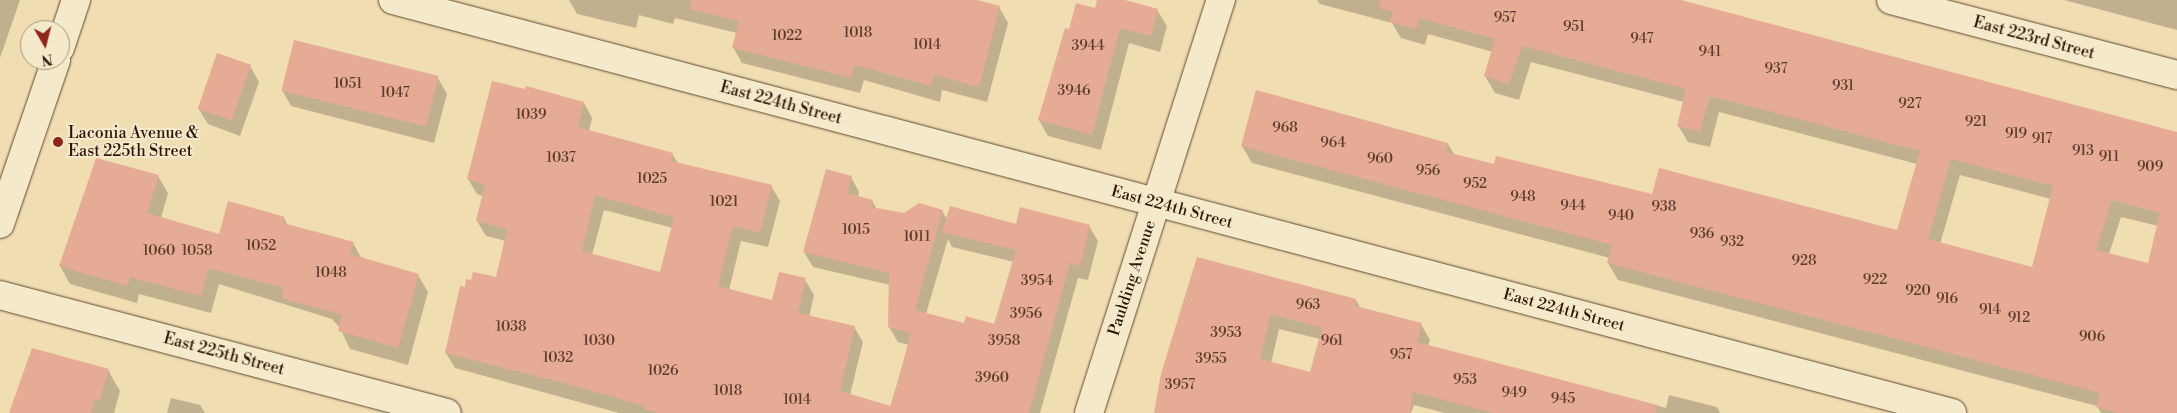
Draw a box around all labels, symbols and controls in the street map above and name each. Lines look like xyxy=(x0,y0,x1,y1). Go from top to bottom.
house number: 957 xyxy=(1494,10,1516,26)
street label: East 223rd Street xyxy=(1971,13,2097,63)
house number: 951 xyxy=(1563,19,1585,35)
north arrow xyxy=(20,20,70,70)
house number: 1018 xyxy=(844,25,872,41)
house number: 1022 xyxy=(772,28,802,44)
house number: 947 xyxy=(1630,31,1654,47)
house number: 1014 xyxy=(913,37,941,53)
house number: 3944 xyxy=(1071,38,1105,54)
house number: 941 xyxy=(1699,44,1721,60)
text: N xyxy=(40,49,54,69)
house number: 937 xyxy=(1765,61,1787,77)
house number: 1051 xyxy=(334,76,362,92)
street label: East 224th Street xyxy=(718,78,844,128)
house number: 931 xyxy=(1832,78,1854,94)
house number: 3946 xyxy=(1058,83,1090,99)
house number: 1047 xyxy=(380,85,410,101)
house number: 927 xyxy=(1898,96,1922,112)
house number: 1039 xyxy=(515,107,547,123)
house number: 921 xyxy=(1965,114,1987,130)
house number: 968 xyxy=(1272,120,1298,136)
place label: Laconia Avenue & East 225th Street xyxy=(68,123,199,161)
house number: 919 xyxy=(2005,126,2027,142)
house number: 917 xyxy=(2032,131,2052,147)
house number: 964 xyxy=(1320,135,1346,151)
marker: Laconia Avenue & East 225th Street xyxy=(52,136,64,148)
house number: 913 xyxy=(2072,143,2094,159)
house number: 911 xyxy=(2099,149,2119,165)
house number: 1037 xyxy=(546,150,576,166)
house number: 960 xyxy=(1367,151,1393,167)
house number: 909 xyxy=(2137,159,2163,175)
house number: 956 xyxy=(1416,163,1440,179)
house number: 1025 xyxy=(637,171,667,187)
house number: 952 xyxy=(1463,176,1487,192)
street label: East 224th Street xyxy=(1109,182,1235,232)
house number: 948 xyxy=(1510,189,1536,205)
house number: 1021 xyxy=(710,194,738,210)
house number: 944 xyxy=(1560,198,1586,214)
house number: 938 xyxy=(1652,199,1676,215)
house number: 940 xyxy=(1608,208,1634,224)
street label: Paulding Avenue xyxy=(1104,218,1160,338)
house number: 1015 xyxy=(842,222,870,238)
house number: 936 xyxy=(1690,226,1714,242)
house number: 1011 xyxy=(904,229,930,245)
house number: 932 xyxy=(1720,234,1744,250)
house number: 1052 xyxy=(246,238,276,254)
house number: 1060 xyxy=(143,243,175,259)
house number: 1058 xyxy=(181,243,213,259)
house number: 928 xyxy=(1791,253,1817,269)
house number: 1048 xyxy=(315,265,347,281)
house number: 922 xyxy=(1863,272,1887,288)
house number: 3954 xyxy=(1021,273,1053,289)
house number: 920 xyxy=(1905,283,1931,299)
street label: East 224th Street xyxy=(1501,285,1627,335)
house number: 916 xyxy=(1936,291,1958,307)
house number: 963 xyxy=(1296,297,1320,313)
house number: 914 xyxy=(1979,302,2001,318)
house number: 3956 xyxy=(1010,306,1042,322)
house number: 912 xyxy=(2008,310,2030,326)
house number: 1038 xyxy=(495,319,527,335)
house number: 3953 xyxy=(1210,325,1242,341)
street label: East 225th Street xyxy=(161,329,287,379)
house number: 906 xyxy=(2079,329,2105,345)
house number: 1030 xyxy=(583,333,615,349)
house number: 3958 xyxy=(988,333,1020,349)
house number: 961 xyxy=(1321,333,1343,349)
house number: 957 xyxy=(1390,347,1412,363)
house number: 1032 xyxy=(543,350,573,366)
house number: 3955 xyxy=(1195,351,1227,367)
house number: 1026 xyxy=(647,363,679,379)
house number: 3960 xyxy=(975,370,1009,386)
house number: 953 xyxy=(1453,372,1477,388)
house number: 3957 xyxy=(1165,377,1195,393)
house number: 1018 xyxy=(714,383,742,399)
house number: 949 xyxy=(1501,385,1527,401)
house number: 945 xyxy=(1551,391,1575,407)
house number: 1014 xyxy=(783,392,811,408)

